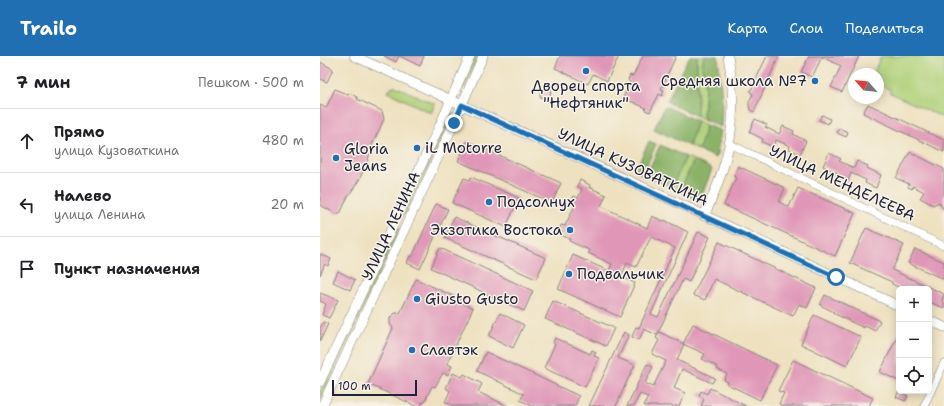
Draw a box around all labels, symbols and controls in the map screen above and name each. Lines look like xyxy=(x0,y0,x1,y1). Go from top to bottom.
text: Trailo xyxy=(20,16,77,41)
text: Карта xyxy=(727,19,768,37)
text: Слои xyxy=(790,19,823,37)
text: Поделиться xyxy=(845,19,924,37)
marker: Дворец спорта "Нефтяник" xyxy=(581,66,591,76)
north arrow xyxy=(848,68,884,104)
text: 7 мин xyxy=(16,71,71,93)
place label: Средняя школа №7 xyxy=(661,71,807,91)
text: Пешком · 500 m xyxy=(198,74,304,91)
place label: Дворец спорта "Нефтяник" xyxy=(532,76,641,113)
marker: Средняя школа №7 xyxy=(810,76,820,86)
route end xyxy=(445,114,463,132)
text: Прямо xyxy=(54,122,104,142)
street label: УЛИЦА КУЗОВАТКИНА xyxy=(555,123,711,211)
icon: ahead xyxy=(16,130,38,152)
text: 480 m xyxy=(262,132,304,149)
place label: iL Motorre xyxy=(425,138,502,158)
place label: Gloria Jeans xyxy=(344,139,389,176)
street label: УЛИЦА МЕНДЕЛЕЕВА xyxy=(766,140,918,226)
text: улица Кузоваткина xyxy=(54,142,179,159)
marker: iL Motorre xyxy=(412,143,422,153)
marker: Gloria Jeans xyxy=(331,153,341,163)
street label: УЛИЦА ЛЕНИНА xyxy=(357,168,425,284)
text: Налево xyxy=(54,186,112,206)
place label: Подсолнух xyxy=(497,192,575,212)
icon: left xyxy=(16,194,38,216)
text: 20 m xyxy=(271,196,304,213)
marker: Подсолнух xyxy=(484,197,494,207)
text: улица Ленина xyxy=(54,206,145,223)
place label: Экзотика Востока xyxy=(431,220,563,240)
marker: Экзотика Востока xyxy=(565,225,575,235)
icon: arrive xyxy=(16,258,38,280)
text: Пункт назначения xyxy=(54,259,200,279)
place label: Подвальчик xyxy=(577,264,664,284)
route start xyxy=(827,268,845,286)
marker: Подвальчик xyxy=(564,269,574,279)
map controls xyxy=(896,286,932,394)
button: + xyxy=(896,286,932,322)
place label: Giusto Gusto xyxy=(425,289,518,309)
marker: Giusto Gusto xyxy=(412,294,422,304)
button: − xyxy=(896,322,932,358)
place label: Славтэк xyxy=(420,340,478,360)
marker: Славтэк xyxy=(407,345,417,355)
button: locate xyxy=(896,358,932,394)
scale bar xyxy=(332,378,417,397)
text: 100 m xyxy=(338,379,371,394)

